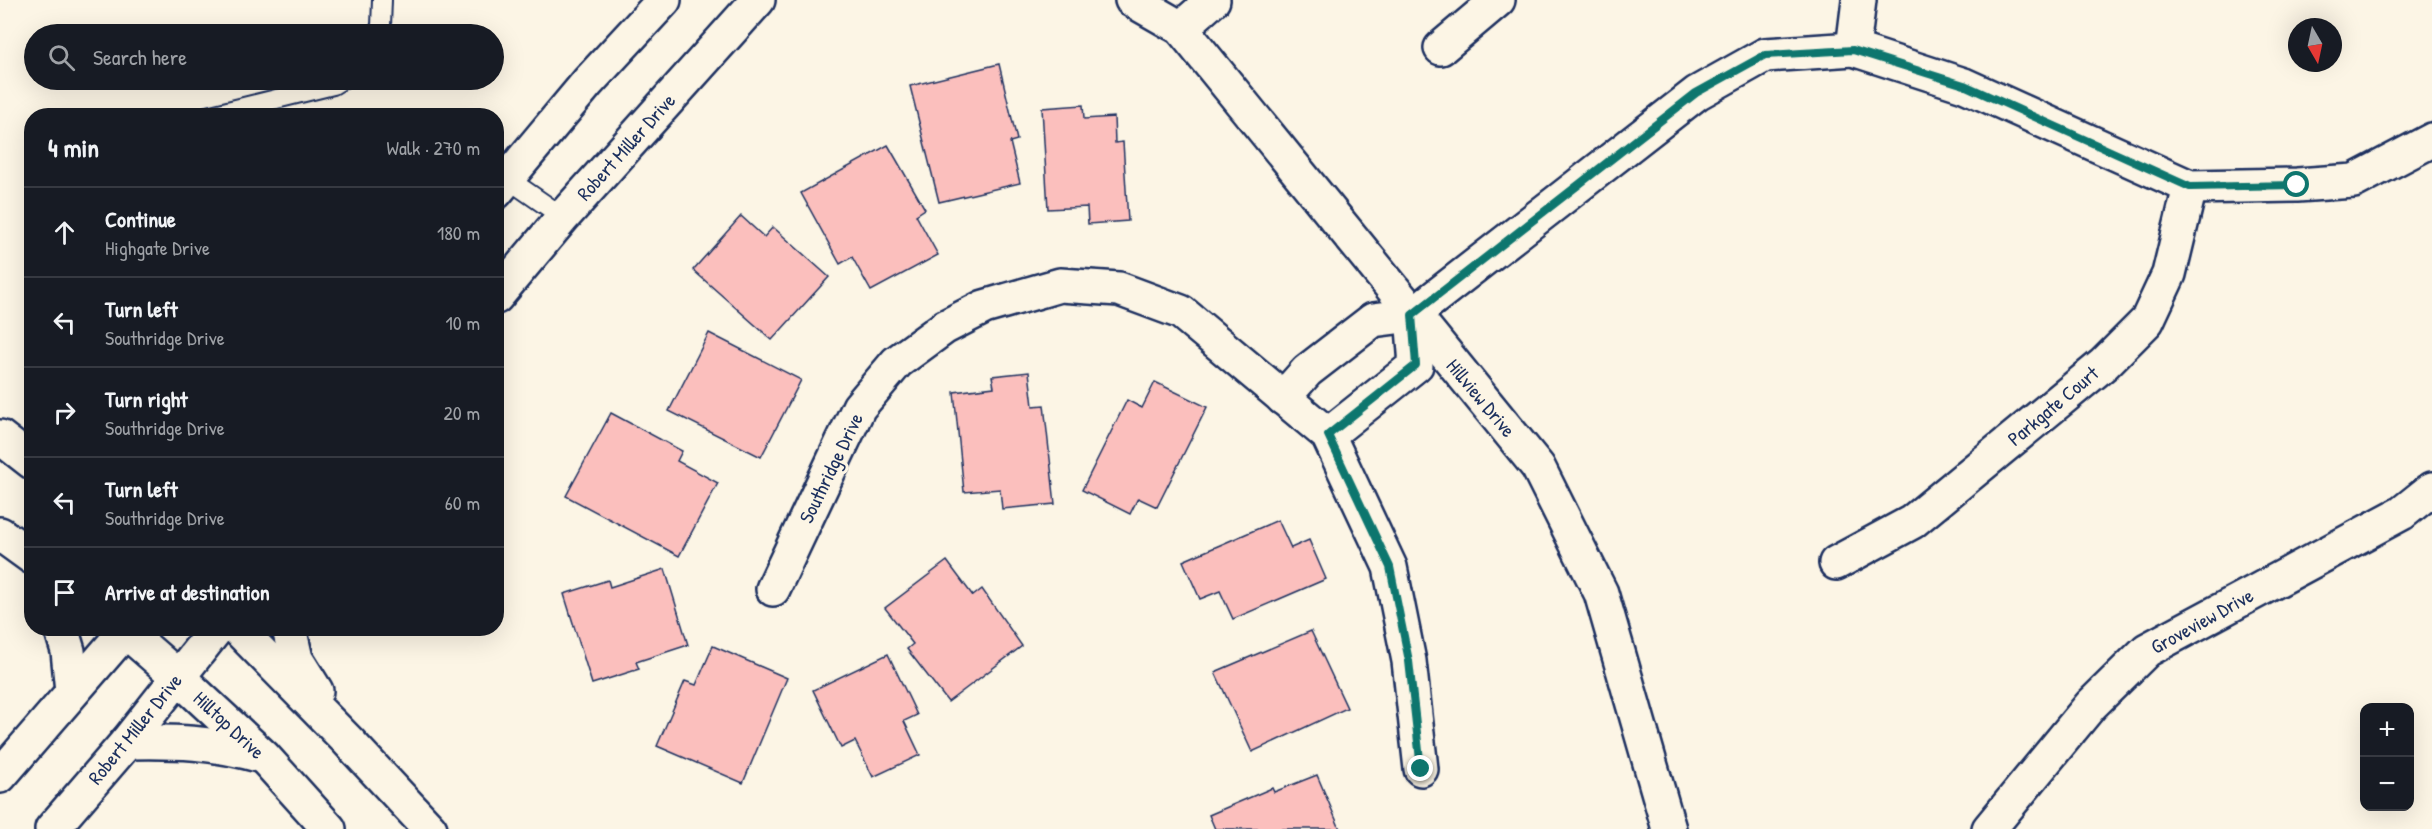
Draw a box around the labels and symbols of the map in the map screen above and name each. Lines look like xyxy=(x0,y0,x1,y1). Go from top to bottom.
north arrow xyxy=(2288,18,2342,72)
street label: Robert Miller Drive xyxy=(570,87,681,206)
route start xyxy=(2283,171,2309,197)
street label: Hillview Drive xyxy=(1441,353,1522,443)
street label: Parkgate Court xyxy=(2001,359,2105,452)
street label: Southridge Drive xyxy=(792,408,869,527)
street label: Groveview Drive xyxy=(2146,581,2258,660)
street label: Robert Miller Drive xyxy=(82,668,188,790)
street label: Hilltop Drive xyxy=(188,685,271,765)
route end xyxy=(1407,755,1433,781)

